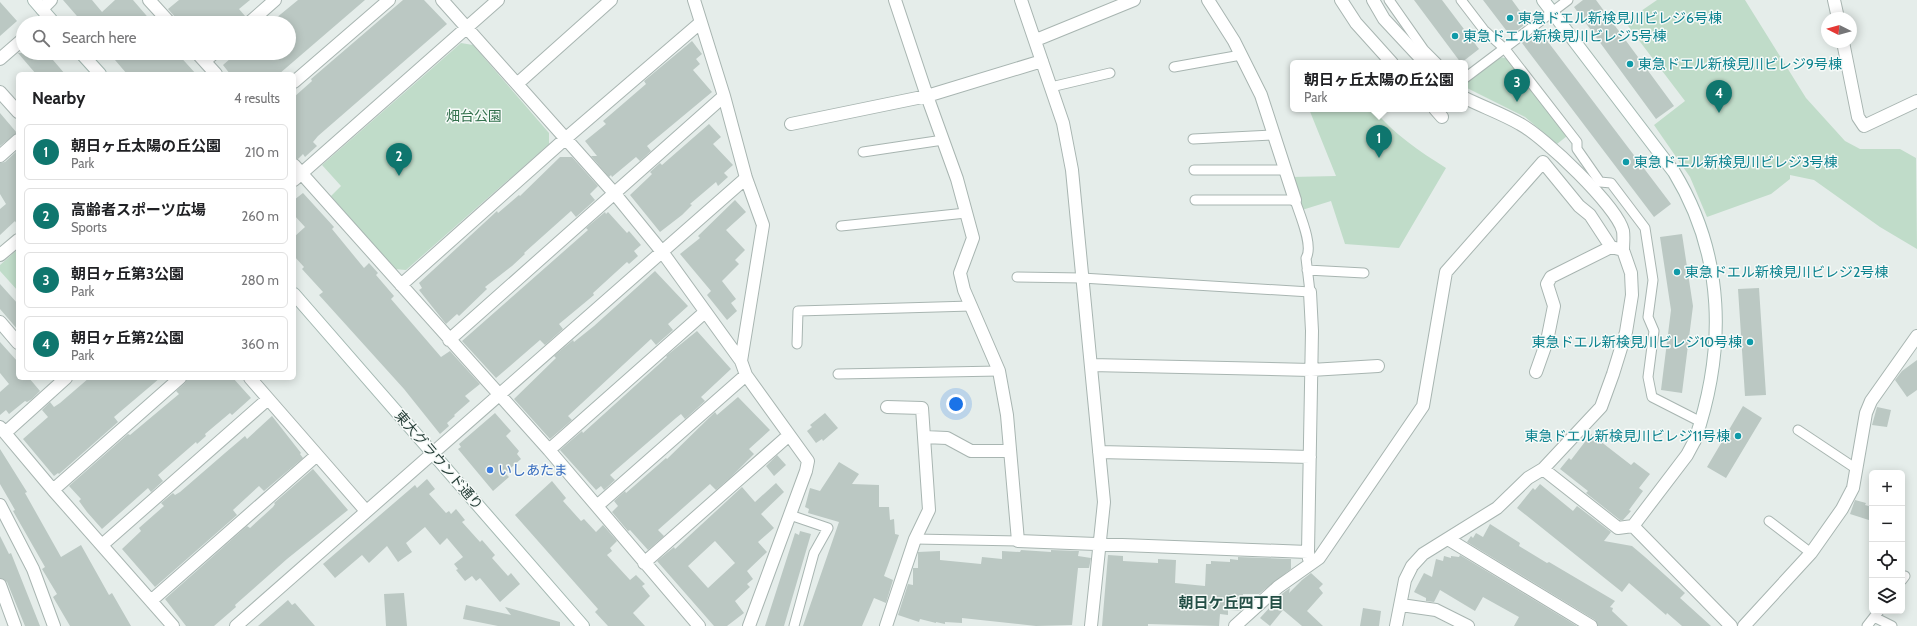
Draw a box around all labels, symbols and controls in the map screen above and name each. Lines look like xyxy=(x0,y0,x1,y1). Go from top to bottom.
place label: 東急ドエル新検見川ビレジ6号棟 xyxy=(1518,9,1722,27)
north arrow xyxy=(1821,12,1857,48)
marker: 東急ドエル新検見川ビレジ6号棟 xyxy=(1505,13,1515,23)
search box xyxy=(16,16,296,60)
icon: search xyxy=(30,27,52,49)
place label: 東急ドエル新検見川ビレジ5号棟 xyxy=(1463,27,1667,45)
text: Search here xyxy=(62,29,137,47)
marker: 東急ドエル新検見川ビレジ5号棟 xyxy=(1450,31,1460,41)
place label: 東急ドエル新検見川ビレジ9号棟 xyxy=(1638,55,1842,73)
marker: 東急ドエル新検見川ビレジ9号棟 xyxy=(1625,59,1635,69)
popup xyxy=(1290,60,1468,112)
pin: 3 xyxy=(1504,69,1530,102)
text: 朝日ヶ丘太陽の丘公園 xyxy=(1304,71,1454,89)
pin: 4 xyxy=(1706,80,1732,113)
text: Nearby xyxy=(32,88,85,108)
text: Park xyxy=(1304,89,1327,105)
text: 4 results xyxy=(234,90,280,106)
park label: 畑台公園 xyxy=(446,107,502,125)
pin: 1 xyxy=(1366,125,1392,158)
text: 朝日ヶ丘太陽の丘公園 xyxy=(71,137,221,155)
pin: 2 xyxy=(386,143,412,176)
text: 1 xyxy=(44,144,48,160)
text: 210 m xyxy=(245,144,279,160)
place label: 東急ドエル新検見川ビレジ3号棟 xyxy=(1634,153,1838,171)
text: Park xyxy=(71,155,94,171)
marker: 東急ドエル新検見川ビレジ3号棟 xyxy=(1621,157,1631,167)
text: 高齢者スポーツ広場 xyxy=(71,201,206,219)
text: 2 xyxy=(43,208,49,224)
text: 260 m xyxy=(241,208,279,224)
text: Sports xyxy=(71,219,107,235)
place label: 東急ドエル新検見川ビレジ2号棟 xyxy=(1685,263,1888,281)
text: 朝日ヶ丘第3公園 xyxy=(71,265,184,283)
marker: 東急ドエル新検見川ビレジ2号棟 xyxy=(1672,267,1682,277)
text: 3 xyxy=(42,272,50,288)
text: 280 m xyxy=(241,272,279,288)
text: Park xyxy=(71,283,94,299)
text: 朝日ヶ丘第2公園 xyxy=(71,329,184,347)
place label: 東急ドエル新検見川ビレジ10号棟 xyxy=(1532,333,1742,351)
text: 4 xyxy=(42,336,50,352)
text: 360 m xyxy=(241,336,279,352)
marker: 東急ドエル新検見川ビレジ10号棟 xyxy=(1745,337,1755,347)
text: Park xyxy=(71,347,94,363)
your location xyxy=(946,394,966,414)
street label: 東大グラウンド通り xyxy=(391,407,487,513)
place label: 東急ドエル新検見川ビレジ11号棟 xyxy=(1525,427,1730,445)
marker: 東急ドエル新検見川ビレジ11号棟 xyxy=(1733,431,1743,441)
place label: いしあたま xyxy=(498,461,568,479)
marker: いしあたま xyxy=(485,465,495,475)
map controls xyxy=(1869,470,1905,614)
button: + xyxy=(1869,470,1905,506)
button: − xyxy=(1869,506,1905,542)
button: locate xyxy=(1869,542,1905,578)
button: layers xyxy=(1869,578,1905,614)
district label: 朝日ケ丘四丁目 xyxy=(1178,594,1284,612)

